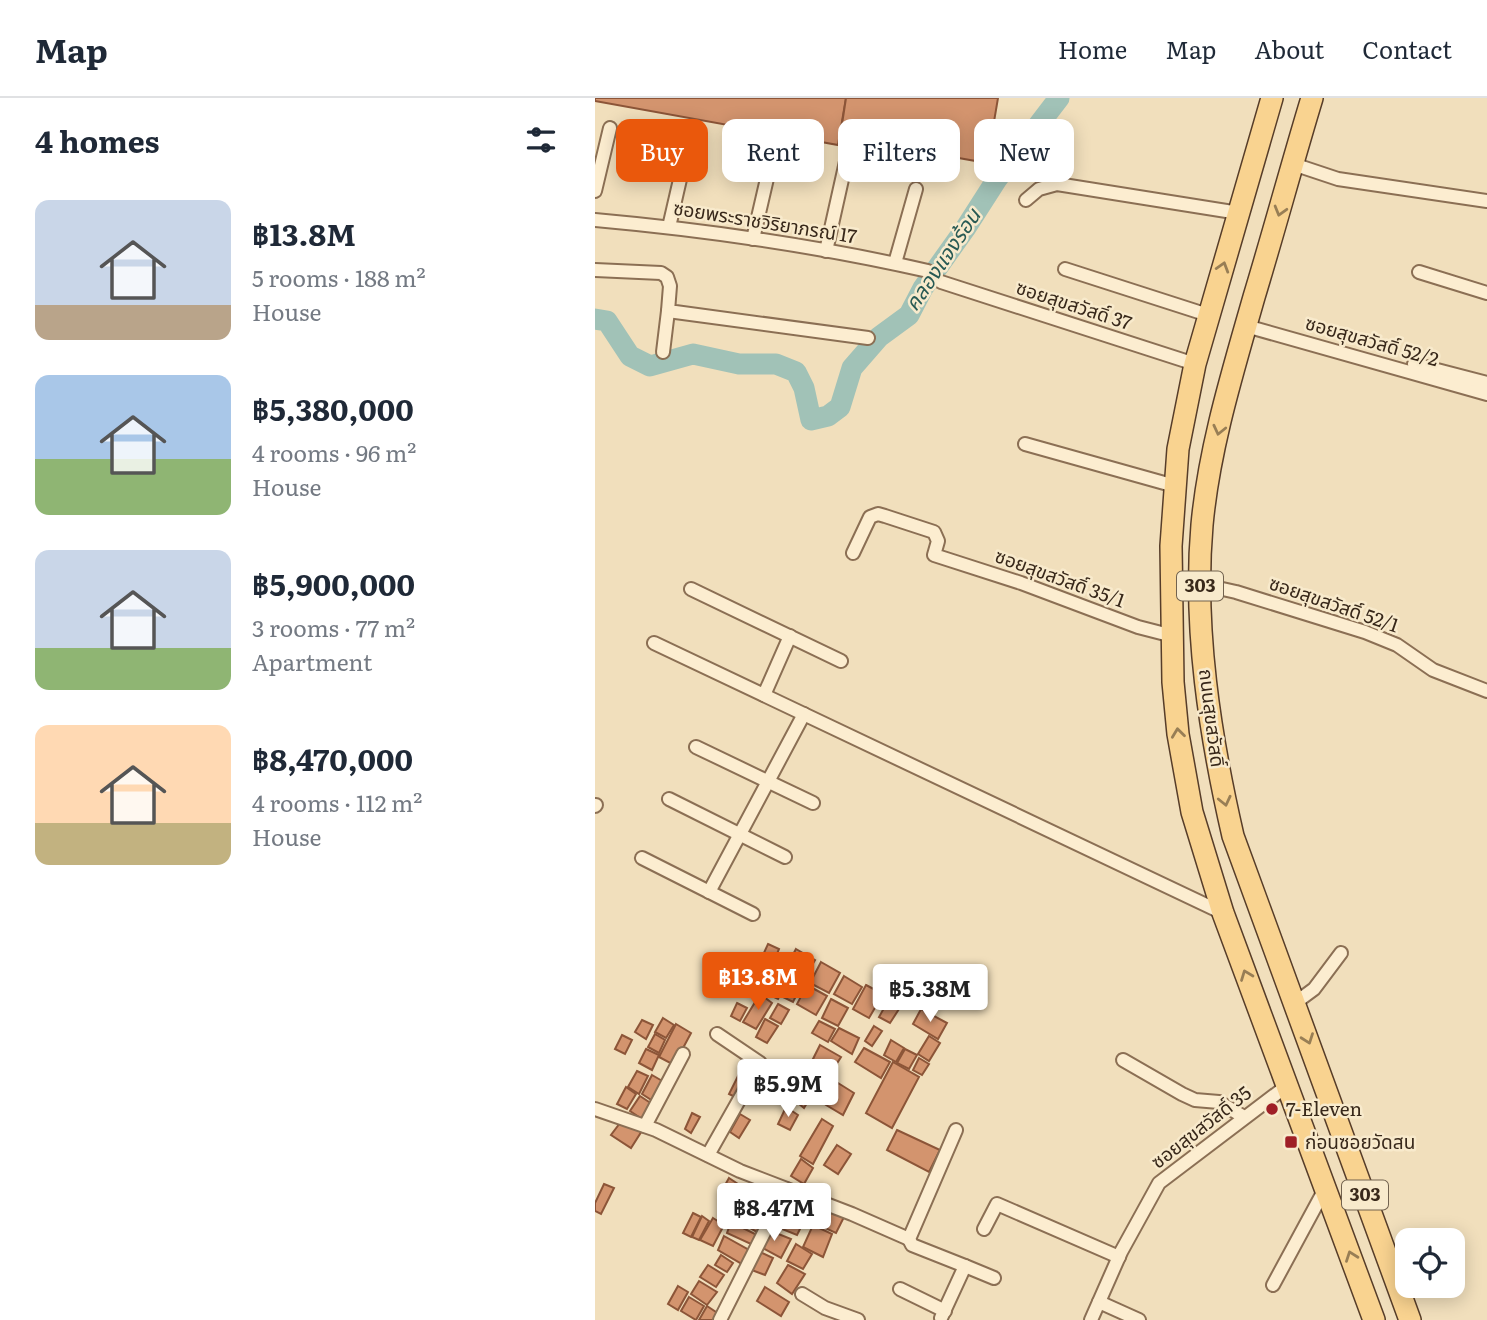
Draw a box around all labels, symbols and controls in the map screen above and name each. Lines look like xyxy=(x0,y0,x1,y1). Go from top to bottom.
text: Map xyxy=(35,24,108,73)
text: Home xyxy=(1058,31,1127,66)
text: Map xyxy=(1165,31,1216,66)
text: About xyxy=(1254,31,1324,66)
text: Contact xyxy=(1362,31,1452,66)
text: 4 homes xyxy=(35,118,160,162)
chip: Buy xyxy=(616,119,708,182)
chip: Rent xyxy=(722,119,824,182)
chip: Filters xyxy=(838,119,960,182)
chip: New xyxy=(974,119,1074,182)
icon: filters xyxy=(522,121,560,159)
street label: ซอยพระราชวิริยาภรณ์ 17 xyxy=(671,193,859,249)
water label: คลองแจงร้อน xyxy=(895,200,987,316)
one-way arrow xyxy=(1273,204,1288,216)
text: ฿13.8M xyxy=(252,211,356,255)
icon: home xyxy=(91,228,175,312)
text: 5 rooms · 188 m² xyxy=(252,260,426,294)
one-way arrow xyxy=(1214,261,1229,273)
street label: ซอยสุขสวัสดิ์ 37 xyxy=(1013,272,1136,336)
text: House xyxy=(252,294,321,328)
street label: ซอยสุขสวัสดิ์ 52/2 xyxy=(1302,308,1442,372)
text: ฿5,380,000 xyxy=(252,386,414,430)
icon: home xyxy=(91,403,175,487)
one-way arrow xyxy=(1213,424,1228,436)
text: 4 rooms · 96 m² xyxy=(252,435,416,469)
text: House xyxy=(252,469,321,503)
street label: ซอยสุขสวัสดิ์ 35/1 xyxy=(992,541,1129,614)
text: ฿5,900,000 xyxy=(252,561,415,605)
street label: ซอยสุขสวัสดิ์ 52/1 xyxy=(1266,568,1403,638)
road number: 303 xyxy=(1177,572,1223,600)
icon: home xyxy=(91,578,175,662)
text: 3 rooms · 77 m² xyxy=(252,610,415,644)
text: Apartment xyxy=(252,644,372,678)
street label: ถนนสุขสวัสดิ์ xyxy=(1193,667,1233,769)
one-way arrow xyxy=(1171,727,1186,739)
text: ฿8,470,000 xyxy=(252,736,413,780)
icon: home xyxy=(91,753,175,837)
text: 4 rooms · 112 m² xyxy=(252,785,422,819)
one-way arrow xyxy=(1217,795,1231,807)
text: House xyxy=(252,819,321,853)
pin: ฿13.8M xyxy=(701,953,815,1012)
text: ฿13.8M xyxy=(718,958,798,992)
pin: ฿5.38M xyxy=(873,964,987,1024)
one-way arrow xyxy=(1241,969,1255,981)
text: ฿5.38M xyxy=(889,970,971,1004)
one-way arrow xyxy=(1300,1032,1314,1044)
pin: ฿5.9M xyxy=(739,1060,837,1119)
text: ฿5.9M xyxy=(753,1065,823,1099)
street label: ซอยสุขสวัสดิ์ 35 xyxy=(1144,1078,1257,1174)
place label: 7-Eleven xyxy=(1286,1094,1362,1122)
marker: 7-Eleven xyxy=(1264,1101,1280,1117)
place label: ก่อนซอยวัดสน xyxy=(1305,1127,1415,1155)
marker: ก่อนซอยวัดสน xyxy=(1283,1134,1299,1150)
road number: 303 xyxy=(1342,1180,1388,1210)
pin: ฿8.47M xyxy=(717,1184,831,1243)
text: ฿8.47M xyxy=(733,1189,815,1223)
map controls xyxy=(1395,1228,1465,1298)
button: locate xyxy=(1395,1228,1465,1298)
one-way arrow xyxy=(1345,1250,1359,1262)

